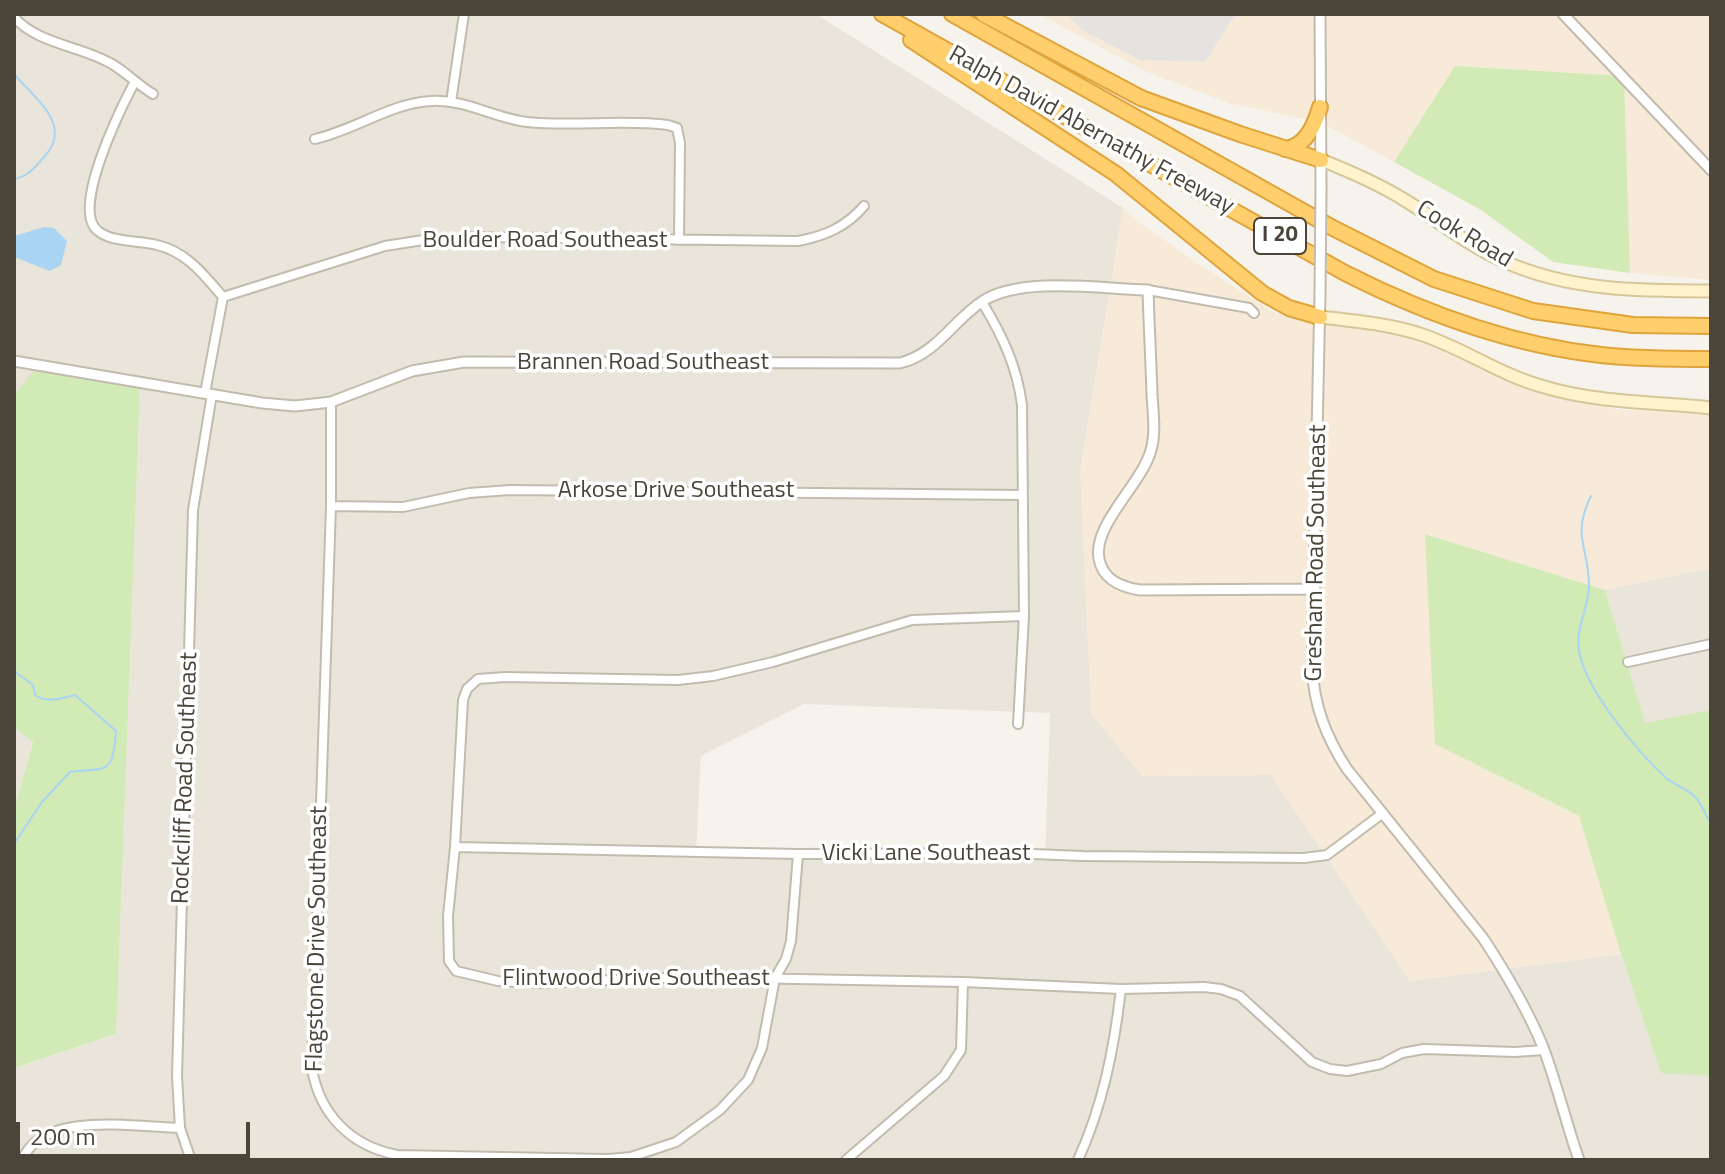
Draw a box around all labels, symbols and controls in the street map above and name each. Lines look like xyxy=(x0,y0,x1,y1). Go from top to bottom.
street label: Ralph David Abernathy Freeway xyxy=(943,40,1239,222)
street label: Cook Road xyxy=(1411,195,1517,275)
road number: I 20 xyxy=(1254,218,1306,254)
street label: Boulder Road Southeast xyxy=(423,227,667,255)
street label: Brannen Road Southeast xyxy=(517,349,769,377)
street label: Gresham Road Southeast xyxy=(1300,424,1334,682)
street label: Arkose Drive Southeast xyxy=(558,477,794,505)
street label: Rockcliff Road Southeast xyxy=(167,652,205,904)
street label: Flagstone Drive Southeast xyxy=(301,806,335,1072)
street label: Vicki Lane Southeast xyxy=(822,840,1030,868)
street label: Flintwood Drive Southeast xyxy=(502,965,770,993)
scale bar xyxy=(20,1106,254,1156)
text: 200 m xyxy=(30,1118,96,1154)

